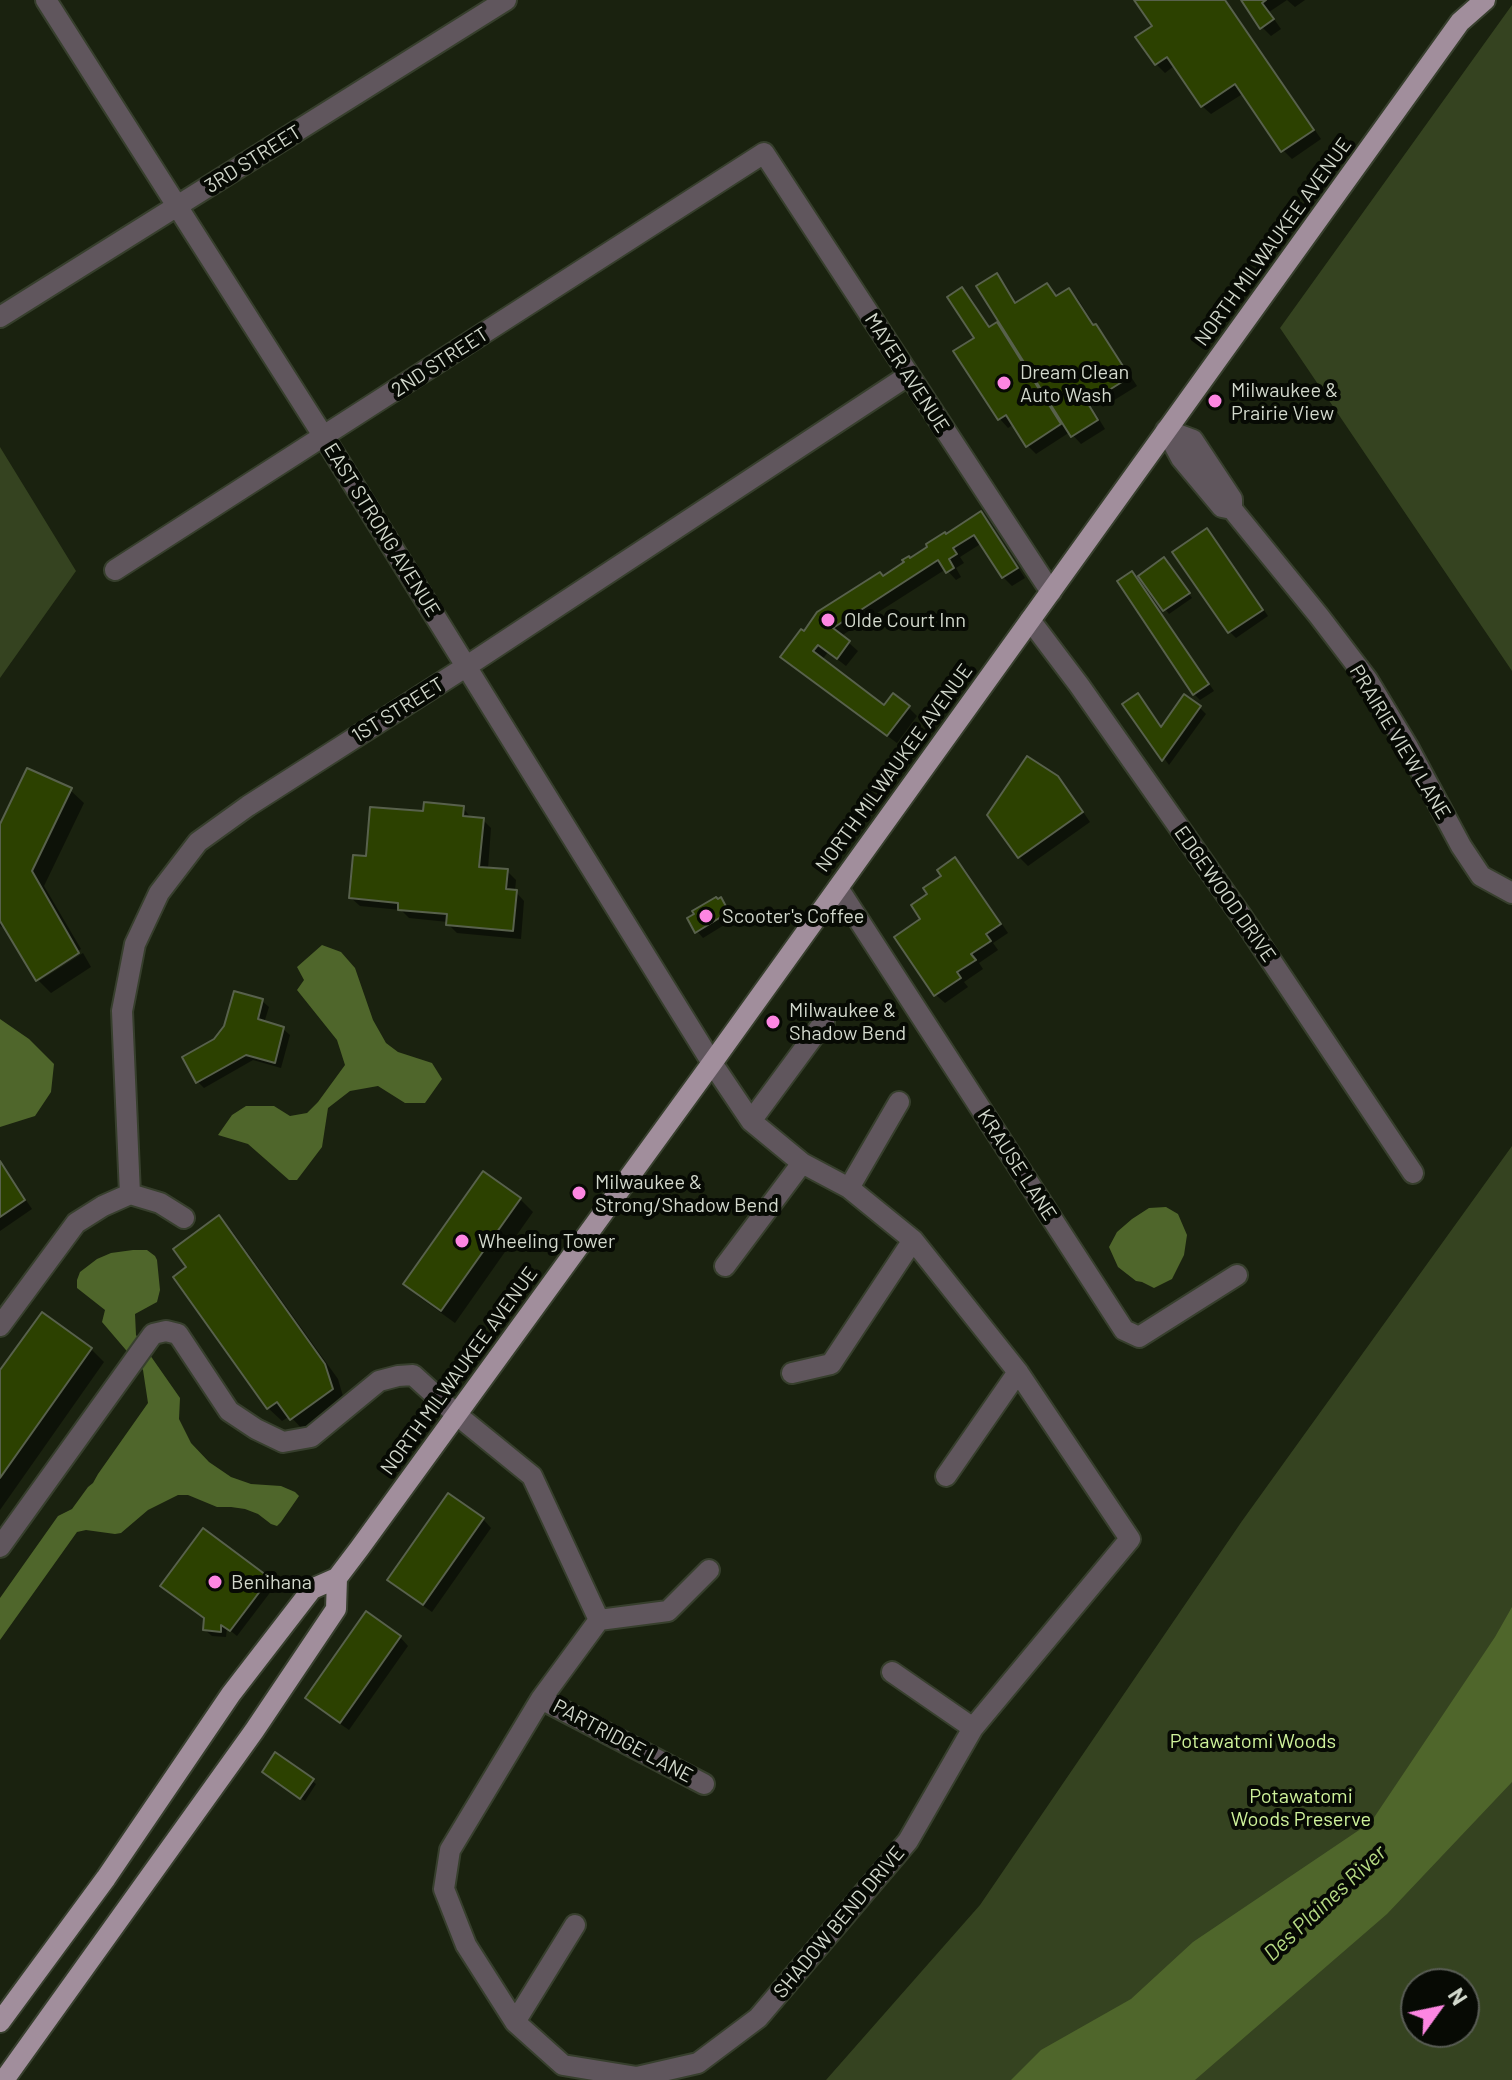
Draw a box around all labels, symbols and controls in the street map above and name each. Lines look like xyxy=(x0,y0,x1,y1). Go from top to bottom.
street label: 3RD STREET xyxy=(200,120,306,198)
street label: NORTH MILWAUKEE AVENUE xyxy=(1189,133,1357,351)
street label: MAYER AVENUE xyxy=(859,309,955,437)
street label: 2ND STREET xyxy=(387,322,493,402)
place label: Dream Clean Auto Wash xyxy=(1020,360,1129,407)
marker: Dream Clean Auto Wash xyxy=(995,374,1013,392)
place label: Milwaukee & Prairie View xyxy=(1231,378,1338,425)
marker: Milwaukee & Prairie View xyxy=(1206,392,1224,410)
street label: EAST STRONG AVENUE xyxy=(319,439,445,621)
place label: Olde Court Inn xyxy=(844,608,966,632)
marker: Olde Court Inn xyxy=(819,611,837,629)
street label: NORTH MILWAUKEE AVENUE xyxy=(810,659,978,877)
street label: PRAIRIE VIEW LANE xyxy=(1344,660,1456,824)
street label: 1ST STREET xyxy=(348,672,448,748)
street label: EDGEWOOD DRIVE xyxy=(1169,821,1281,967)
place label: Scooter's Coffee xyxy=(722,904,864,928)
marker: Scooter's Coffee xyxy=(697,907,715,925)
place label: Milwaukee & Shadow Bend xyxy=(789,998,906,1045)
marker: Milwaukee & Shadow Bend xyxy=(764,1013,782,1031)
street label: KRAUSE LANE xyxy=(972,1105,1062,1225)
place label: Milwaukee & Strong/Shadow Bend xyxy=(595,1170,779,1217)
marker: Milwaukee & Strong/Shadow Bend xyxy=(570,1184,588,1202)
place label: Wheeling Tower xyxy=(478,1229,615,1253)
marker: Wheeling Tower xyxy=(453,1232,471,1250)
street label: NORTH MILWAUKEE AVENUE xyxy=(375,1262,543,1480)
place label: Benihana xyxy=(231,1570,312,1594)
marker: Benihana xyxy=(206,1573,224,1591)
street label: PARTRIDGE LANE xyxy=(549,1694,697,1788)
park label: Potawatomi Woods xyxy=(1170,1729,1336,1753)
park label: Potawatomi Woods Preserve xyxy=(1231,1784,1371,1831)
water label: Des Plaines River xyxy=(1258,1839,1392,1967)
street label: SHADOW BEND DRIVE xyxy=(768,1841,910,2003)
north arrow xyxy=(1400,1968,1480,2048)
text: N xyxy=(1444,1983,1473,2009)

